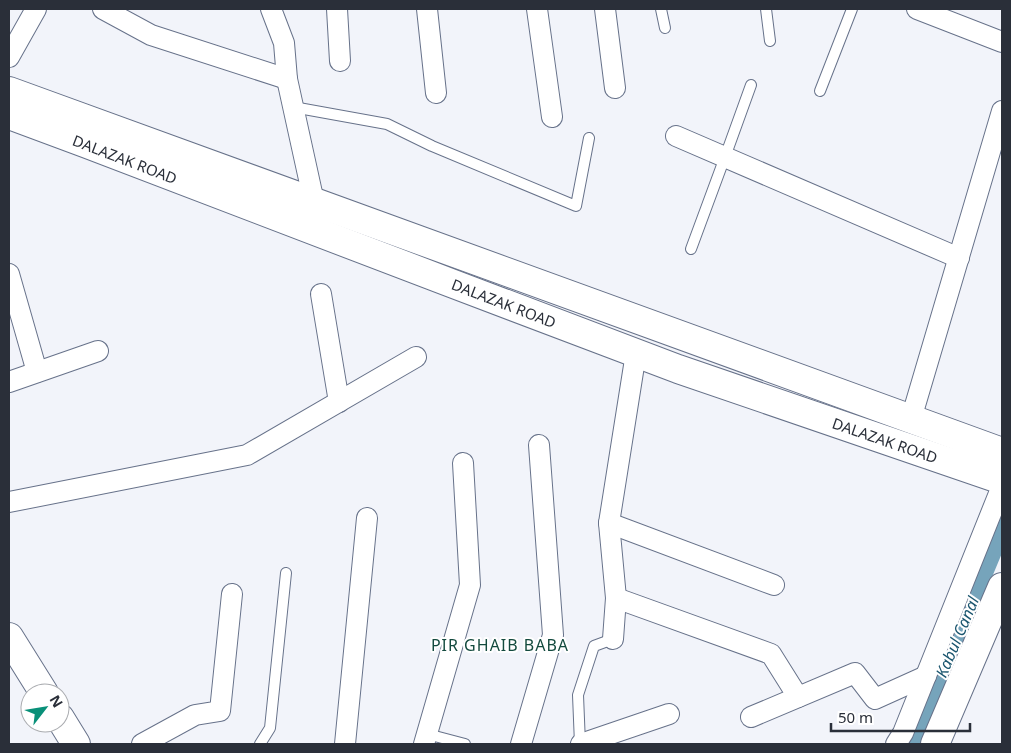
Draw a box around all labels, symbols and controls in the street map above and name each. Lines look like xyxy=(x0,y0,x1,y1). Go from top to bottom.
street label: DALAZAK ROAD xyxy=(70,130,180,188)
street label: DALAZAK ROAD xyxy=(449,274,559,332)
street label: DALAZAK ROAD xyxy=(830,413,940,467)
water label: Kabul Canal xyxy=(930,592,984,681)
district label: PIR GHAIB BABA xyxy=(431,634,569,656)
north arrow xyxy=(20,683,70,733)
text: N xyxy=(45,691,68,711)
scale bar xyxy=(831,700,970,732)
text: 50 m xyxy=(838,707,873,727)

